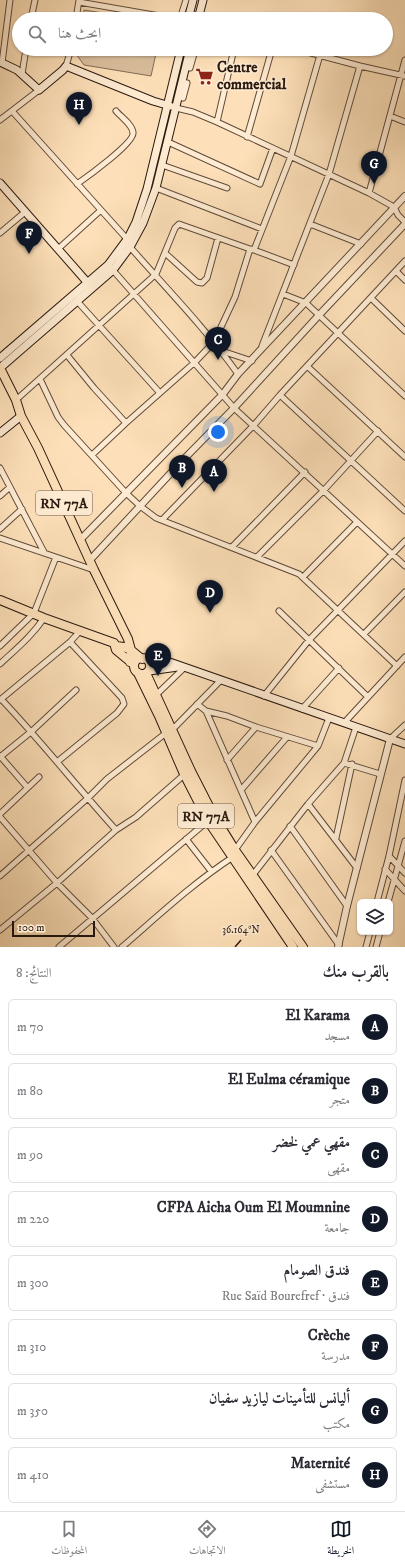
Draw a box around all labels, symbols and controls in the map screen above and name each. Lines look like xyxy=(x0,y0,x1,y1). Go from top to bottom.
search box xyxy=(12,12,393,56)
icon: search xyxy=(26,23,48,45)
text: ابحث هنا xyxy=(58,24,101,43)
place label: Centre commercial xyxy=(217,58,287,94)
supermarket icon: Centre commercial xyxy=(194,66,214,86)
pin: H xyxy=(66,92,92,125)
pin: G xyxy=(361,151,387,184)
pin: F xyxy=(16,221,42,254)
pin: C xyxy=(205,327,231,360)
your location xyxy=(208,422,228,442)
pin: B xyxy=(169,455,195,488)
pin: A xyxy=(201,459,227,492)
road number: RN 77A xyxy=(36,491,92,515)
pin: D xyxy=(197,580,223,613)
pin: E xyxy=(145,643,171,676)
road number: RN 77A xyxy=(178,804,234,828)
map controls xyxy=(357,899,393,935)
button: layers xyxy=(357,899,393,935)
scale bar xyxy=(12,919,95,938)
text: 100 m xyxy=(18,921,44,935)
text: 36.164°N xyxy=(222,924,260,936)
text: بالقرب منك xyxy=(323,961,389,983)
text: النتائج: 8 xyxy=(16,965,52,981)
text: El Karama xyxy=(285,1006,350,1025)
text: 70 m xyxy=(17,1019,43,1035)
text: A xyxy=(371,1019,379,1035)
text: مسجد xyxy=(324,1028,350,1044)
text: El Eulma céramique xyxy=(228,1070,350,1089)
text: 80 m xyxy=(17,1083,43,1099)
text: B xyxy=(371,1083,379,1099)
text: متجر xyxy=(329,1092,350,1108)
text: مقهي عمي لخضر xyxy=(273,1133,350,1152)
text: 90 m xyxy=(17,1147,43,1163)
text: C xyxy=(371,1147,379,1163)
text: مقهى xyxy=(327,1160,350,1176)
text: CFPA Aicha Oum El Moumnine xyxy=(157,1198,350,1217)
text: 220 m xyxy=(17,1211,49,1227)
text: D xyxy=(370,1211,380,1227)
text: جامعة xyxy=(324,1220,350,1236)
text: فندق الصومام xyxy=(283,1261,350,1280)
text: 300 m xyxy=(17,1275,48,1291)
text: E xyxy=(370,1275,380,1291)
text: فندق · Rue Saïd Bourefref xyxy=(222,1288,350,1304)
text: Crèche xyxy=(308,1326,350,1345)
text: 310 m xyxy=(17,1339,46,1355)
text: F xyxy=(371,1339,379,1355)
text: مدرسة xyxy=(321,1348,350,1364)
text: أليانس للتأمينات ليازيد سفيان xyxy=(209,1389,350,1408)
text: 350 m xyxy=(17,1403,48,1419)
text: G xyxy=(370,1403,380,1419)
text: مكتب xyxy=(323,1416,350,1432)
text: Maternité xyxy=(291,1454,350,1473)
text: 410 m xyxy=(17,1467,49,1483)
text: H xyxy=(370,1467,380,1483)
text: مستشفى xyxy=(315,1476,350,1492)
tab: المحفوظات xyxy=(51,1518,87,1561)
tab: الاتجاهات xyxy=(189,1518,226,1561)
tab: الخريطة xyxy=(327,1518,354,1561)

